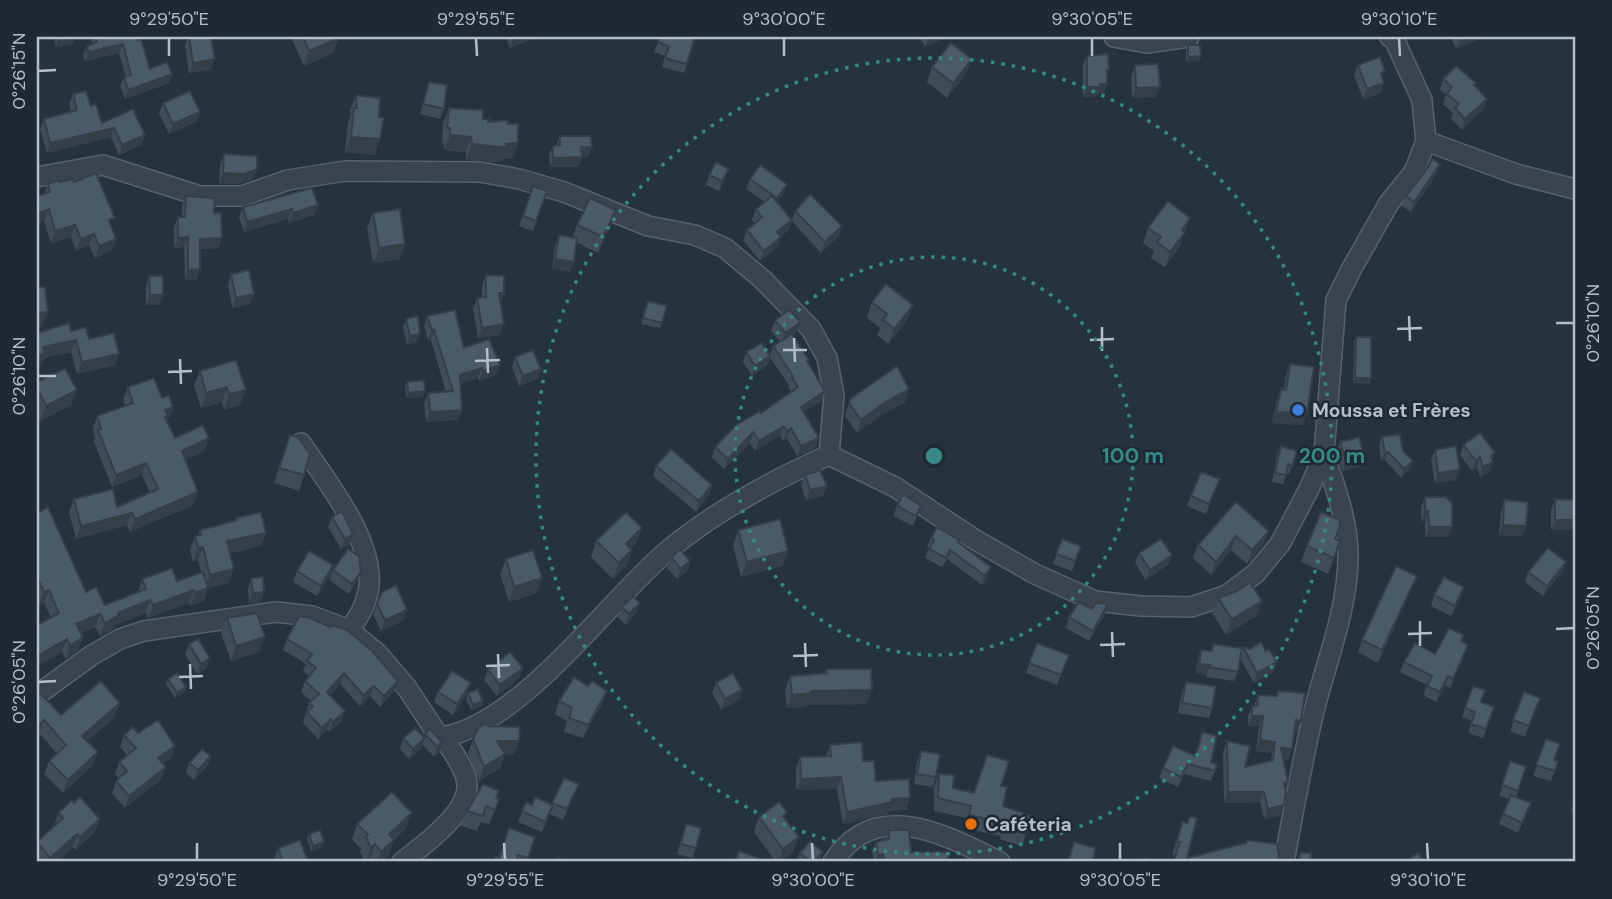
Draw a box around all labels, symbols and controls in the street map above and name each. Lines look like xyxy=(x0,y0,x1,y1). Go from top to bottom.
text: 9°29'50"E xyxy=(129,7,209,31)
text: 9°29'55"E xyxy=(437,7,515,31)
text: 9°30'00"E xyxy=(742,7,826,31)
text: 9°30'05"E xyxy=(1051,7,1133,31)
text: 9°30'10"E xyxy=(1361,7,1437,31)
text: 0°26'15"N xyxy=(7,33,31,110)
text: 0°26'10"N xyxy=(1581,284,1605,362)
text: 0°26'10"N xyxy=(7,337,31,415)
place label: Moussa et Frères xyxy=(1312,398,1471,423)
marker: Moussa et Frères xyxy=(1290,402,1306,418)
text: 100 m xyxy=(1102,442,1164,470)
text: 200 m xyxy=(1299,442,1365,470)
centre of rings xyxy=(922,444,946,468)
text: 0°26'05"N xyxy=(1581,586,1605,670)
text: 0°26'05"N xyxy=(7,640,31,724)
place label: Caféteria xyxy=(985,812,1072,837)
marker: Caféteria xyxy=(963,816,979,832)
text: 9°29'50"E xyxy=(157,868,237,892)
text: 9°29'55"E xyxy=(466,868,544,892)
text: 9°30'00"E xyxy=(771,868,855,892)
text: 9°30'05"E xyxy=(1079,868,1161,892)
text: 9°30'10"E xyxy=(1390,868,1466,892)

